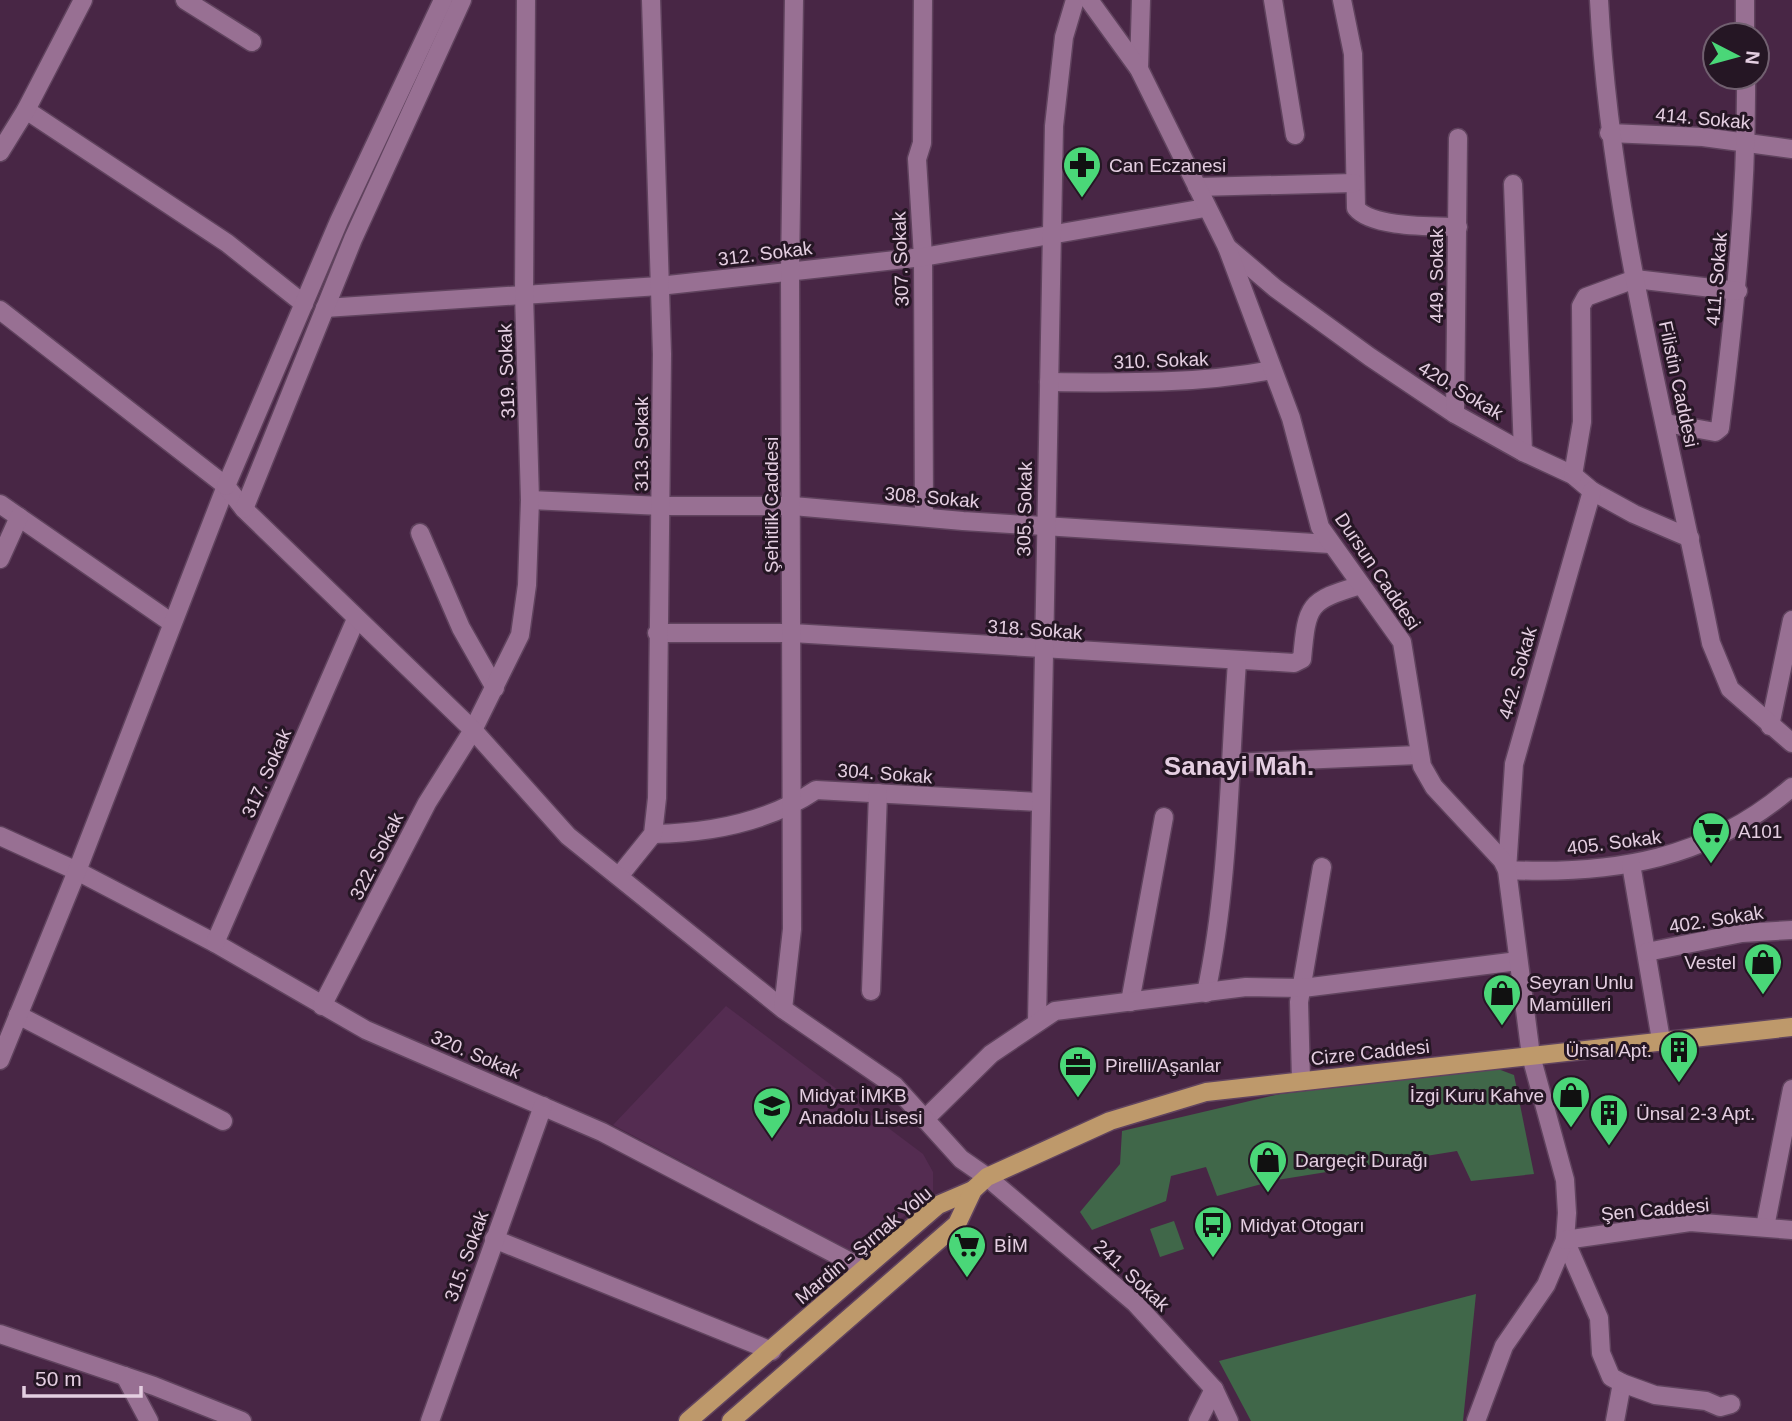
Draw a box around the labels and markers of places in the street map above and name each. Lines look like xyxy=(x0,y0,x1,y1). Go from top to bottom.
pharmacy icon: Can Eczanesi xyxy=(1061,144,1103,199)
place label: Can Eczanesi xyxy=(1109,155,1226,176)
supermarket icon: A101 xyxy=(1690,810,1732,865)
place label: A101 xyxy=(1738,821,1782,842)
shop icon: Vestel xyxy=(1742,941,1784,996)
place label: Vestel xyxy=(1684,952,1736,973)
shop icon: Seyran Unlu Mamülleri xyxy=(1481,972,1523,1027)
place label: Seyran Unlu Mamülleri xyxy=(1529,972,1634,1015)
building icon: Ünsal Apt. xyxy=(1658,1029,1700,1084)
place label: Ünsal Apt. xyxy=(1565,1040,1652,1061)
office icon: Pirelli/Aşanlar xyxy=(1057,1044,1099,1099)
place label: Pirelli/Aşanlar xyxy=(1105,1055,1222,1076)
shop icon: İzgi Kuru Kahve xyxy=(1550,1074,1592,1129)
school or university icon: Midyat İMKB Anadolu Lisesi xyxy=(751,1085,793,1140)
place label: Midyat İMKB Anadolu Lisesi xyxy=(799,1085,923,1128)
place label: İzgi Kuru Kahve xyxy=(1410,1085,1544,1106)
building icon: Ünsal 2-3 Apt. xyxy=(1588,1092,1630,1147)
place label: Ünsal 2-3 Apt. xyxy=(1636,1103,1755,1124)
shop icon: Dargeçit Durağı xyxy=(1247,1139,1289,1194)
place label: Dargeçit Durağı xyxy=(1295,1150,1428,1171)
bus stop icon: Midyat Otogarı xyxy=(1192,1204,1234,1259)
place label: Midyat Otogarı xyxy=(1240,1215,1365,1236)
supermarket icon: BİM xyxy=(946,1224,988,1279)
place label: BİM xyxy=(994,1235,1028,1256)

